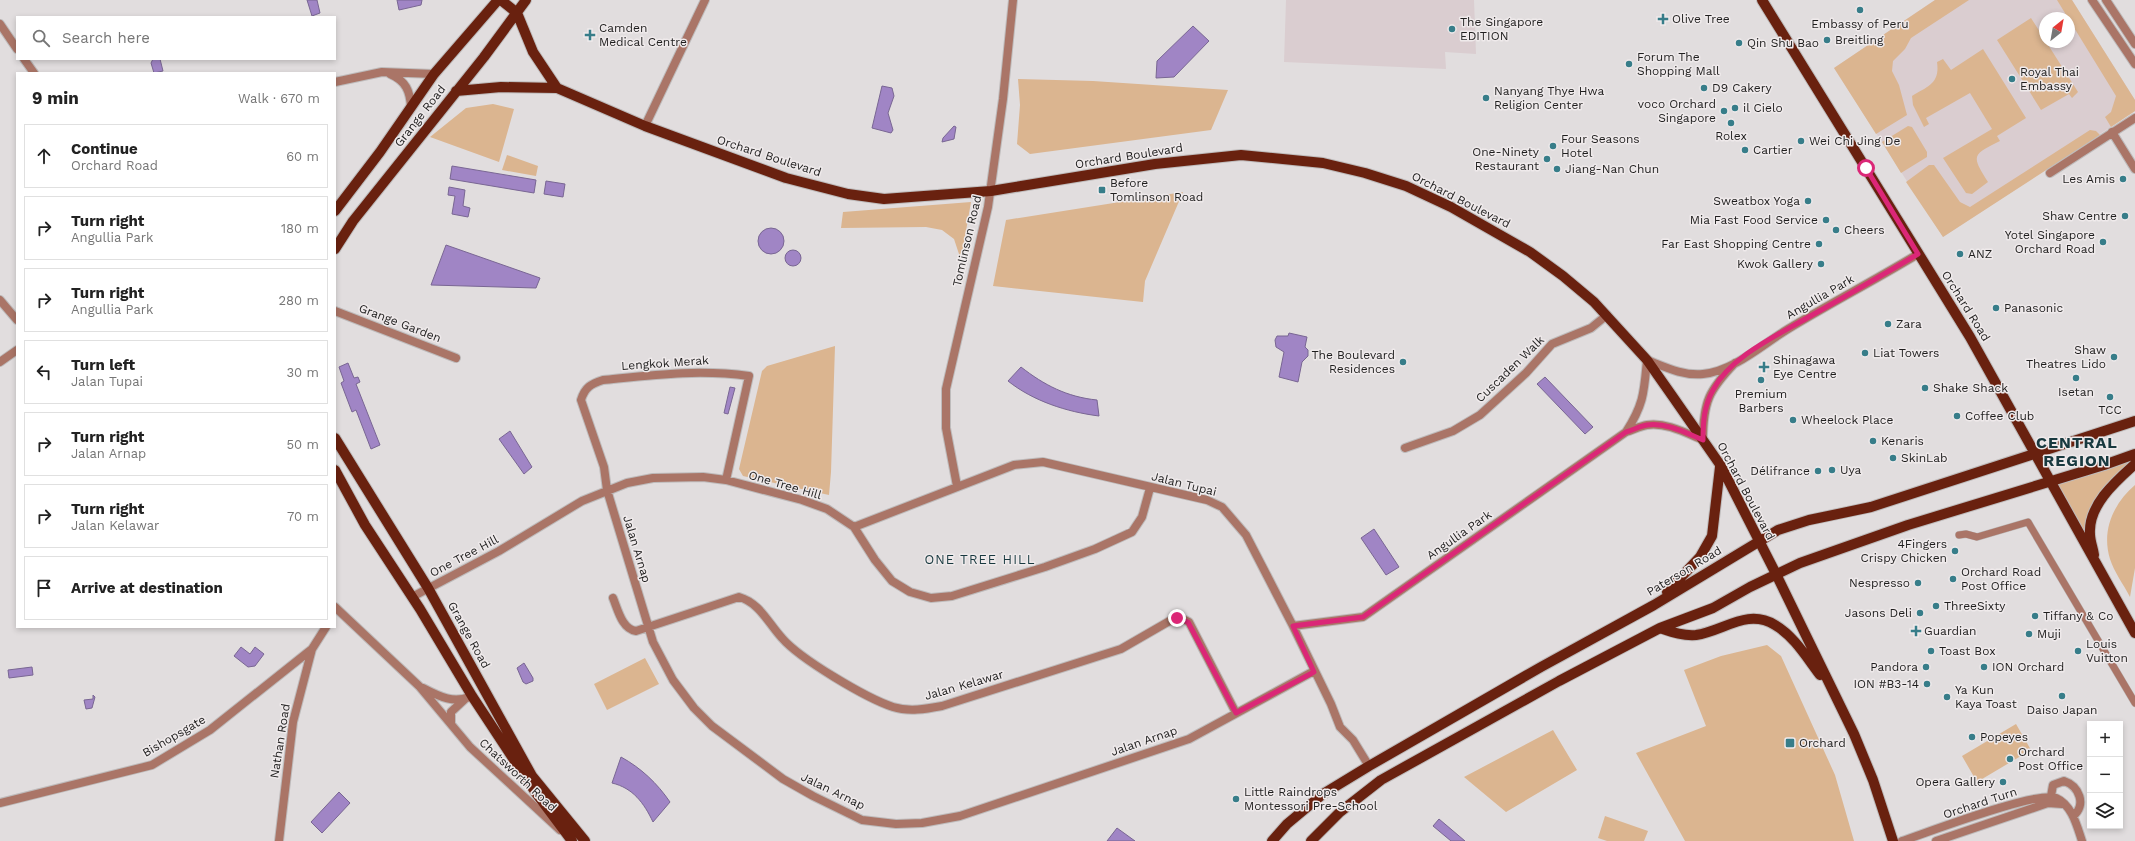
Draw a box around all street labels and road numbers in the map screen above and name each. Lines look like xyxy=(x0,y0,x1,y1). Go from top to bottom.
street label: Grange Road xyxy=(392,82,448,150)
street label: Orchard Boulevard xyxy=(715,133,823,179)
street label: Orchard Boulevard xyxy=(1074,141,1184,171)
street label: Orchard Boulevard xyxy=(1409,169,1513,231)
street label: Tomlinson Road xyxy=(950,194,984,288)
street label: Orchard Road xyxy=(1939,268,1993,344)
street label: Angullia Park xyxy=(1784,272,1857,322)
street label: Grange Garden xyxy=(357,301,443,345)
street label: Cuscaden Walk xyxy=(1473,333,1547,405)
street label: Lengkok Merak xyxy=(621,353,709,373)
street label: Orchard Boulevard xyxy=(1714,440,1778,542)
street label: One Tree Hill xyxy=(747,468,824,502)
street label: Jalan Tupai xyxy=(1150,469,1218,499)
street label: Angullia Park xyxy=(1424,507,1494,563)
street label: Jalan Arnap xyxy=(620,514,654,584)
street label: One Tree Hill xyxy=(427,532,501,580)
street label: Paterson Road xyxy=(1644,543,1724,599)
street label: Grange Road xyxy=(445,599,493,671)
street label: Jalan Kelawar xyxy=(923,667,1005,703)
street label: Nathan Road xyxy=(267,703,293,779)
street label: Bishopsgate xyxy=(140,712,208,760)
street label: Jalan Arnap xyxy=(1109,723,1179,759)
street label: Chatsworth Road xyxy=(476,736,560,814)
street label: Jalan Arnap xyxy=(799,769,867,813)
street label: Orchard Turn xyxy=(1941,784,2019,822)

